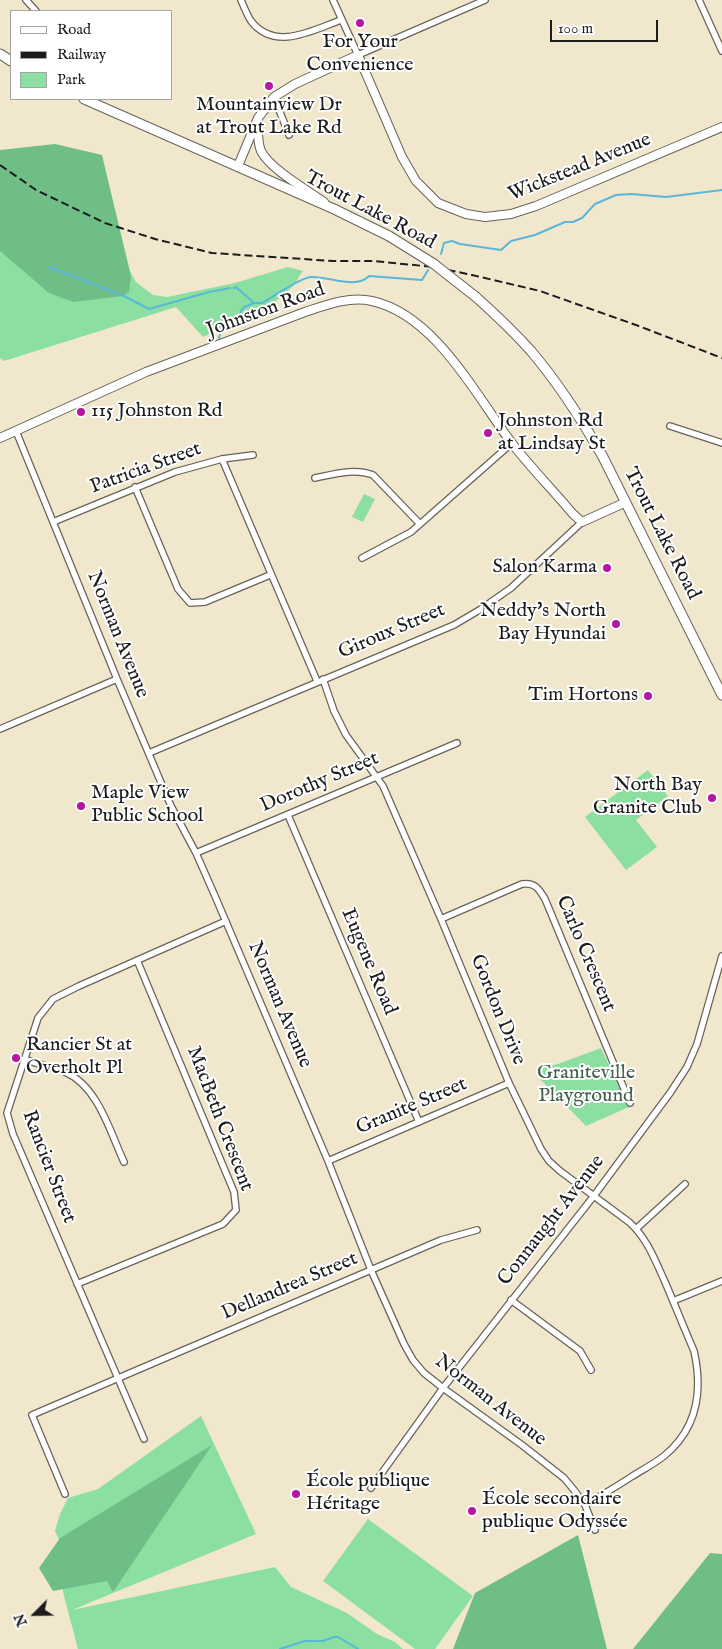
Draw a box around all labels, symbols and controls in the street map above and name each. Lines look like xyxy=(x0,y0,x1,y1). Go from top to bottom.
legend xyxy=(10,10,172,100)
scale bar xyxy=(552,10,660,42)
marker: For Your Convenience xyxy=(354,17,366,29)
text: 100 m xyxy=(558,19,593,38)
text: Road xyxy=(57,20,91,39)
place label: For Your Convenience xyxy=(307,31,413,78)
text: Railway xyxy=(57,45,106,64)
text: Park xyxy=(57,70,86,89)
marker: Mountainview Dr at Trout Lake Rd xyxy=(263,80,275,92)
place label: Mountainview Dr at Trout Lake Rd xyxy=(196,94,342,141)
street label: Wickstead Avenue xyxy=(505,128,655,208)
street label: Trout Lake Road xyxy=(300,166,440,256)
street label: Johnston Road xyxy=(203,278,329,344)
place label: 115 Johnston Rd xyxy=(91,400,222,424)
marker: 115 Johnston Rd xyxy=(75,406,87,418)
place label: Johnston Rd at Lindsay St xyxy=(498,410,606,457)
marker: Johnston Rd at Lindsay St xyxy=(482,427,494,439)
street label: Patricia Street xyxy=(87,438,205,500)
street label: Trout Lake Road xyxy=(617,464,705,604)
place label: Salon Karma xyxy=(492,556,597,580)
marker: Salon Karma xyxy=(601,562,613,574)
street label: Norman Avenue xyxy=(81,568,153,702)
street label: Giroux Street xyxy=(335,599,449,665)
place label: Neddy's North Bay Hyundai xyxy=(480,600,606,647)
marker: Neddy's North Bay Hyundai xyxy=(610,618,622,630)
place label: Tim Hortons xyxy=(528,684,638,708)
marker: Tim Hortons xyxy=(642,690,654,702)
street label: Dorothy Street xyxy=(257,747,383,819)
place label: North Bay Granite Club xyxy=(593,774,702,821)
place label: Maple View Public School xyxy=(91,782,204,829)
marker: North Bay Granite Club xyxy=(706,792,718,804)
marker: Maple View Public School xyxy=(75,800,87,812)
street label: Carlo Crescent xyxy=(550,892,620,1016)
street label: Eugene Road xyxy=(335,905,401,1019)
street label: Norman Avenue xyxy=(242,938,316,1072)
street label: Gordon Drive xyxy=(464,951,530,1069)
place label: Rancier St at Overholt Pl xyxy=(26,1034,132,1081)
street label: MacBeth Crescent xyxy=(180,1043,258,1195)
marker: Rancier St at Overholt Pl xyxy=(10,1052,22,1064)
park label: Graniteville Playground xyxy=(537,1062,635,1109)
street label: Granite Street xyxy=(353,1073,471,1141)
street label: Rancier Street xyxy=(16,1107,80,1227)
street label: Connaught Avenue xyxy=(494,1151,610,1291)
street label: Dellandrea Street xyxy=(218,1248,362,1326)
street label: Norman Avenue xyxy=(429,1350,551,1452)
place label: École publique Héritage xyxy=(306,1470,430,1517)
marker: École publique Héritage xyxy=(290,1488,302,1500)
place label: École secondaire publique Odyssée xyxy=(482,1488,628,1535)
marker: École secondaire publique Odyssée xyxy=(466,1505,478,1517)
north arrow xyxy=(10,1589,60,1639)
text: N xyxy=(11,1611,32,1629)

